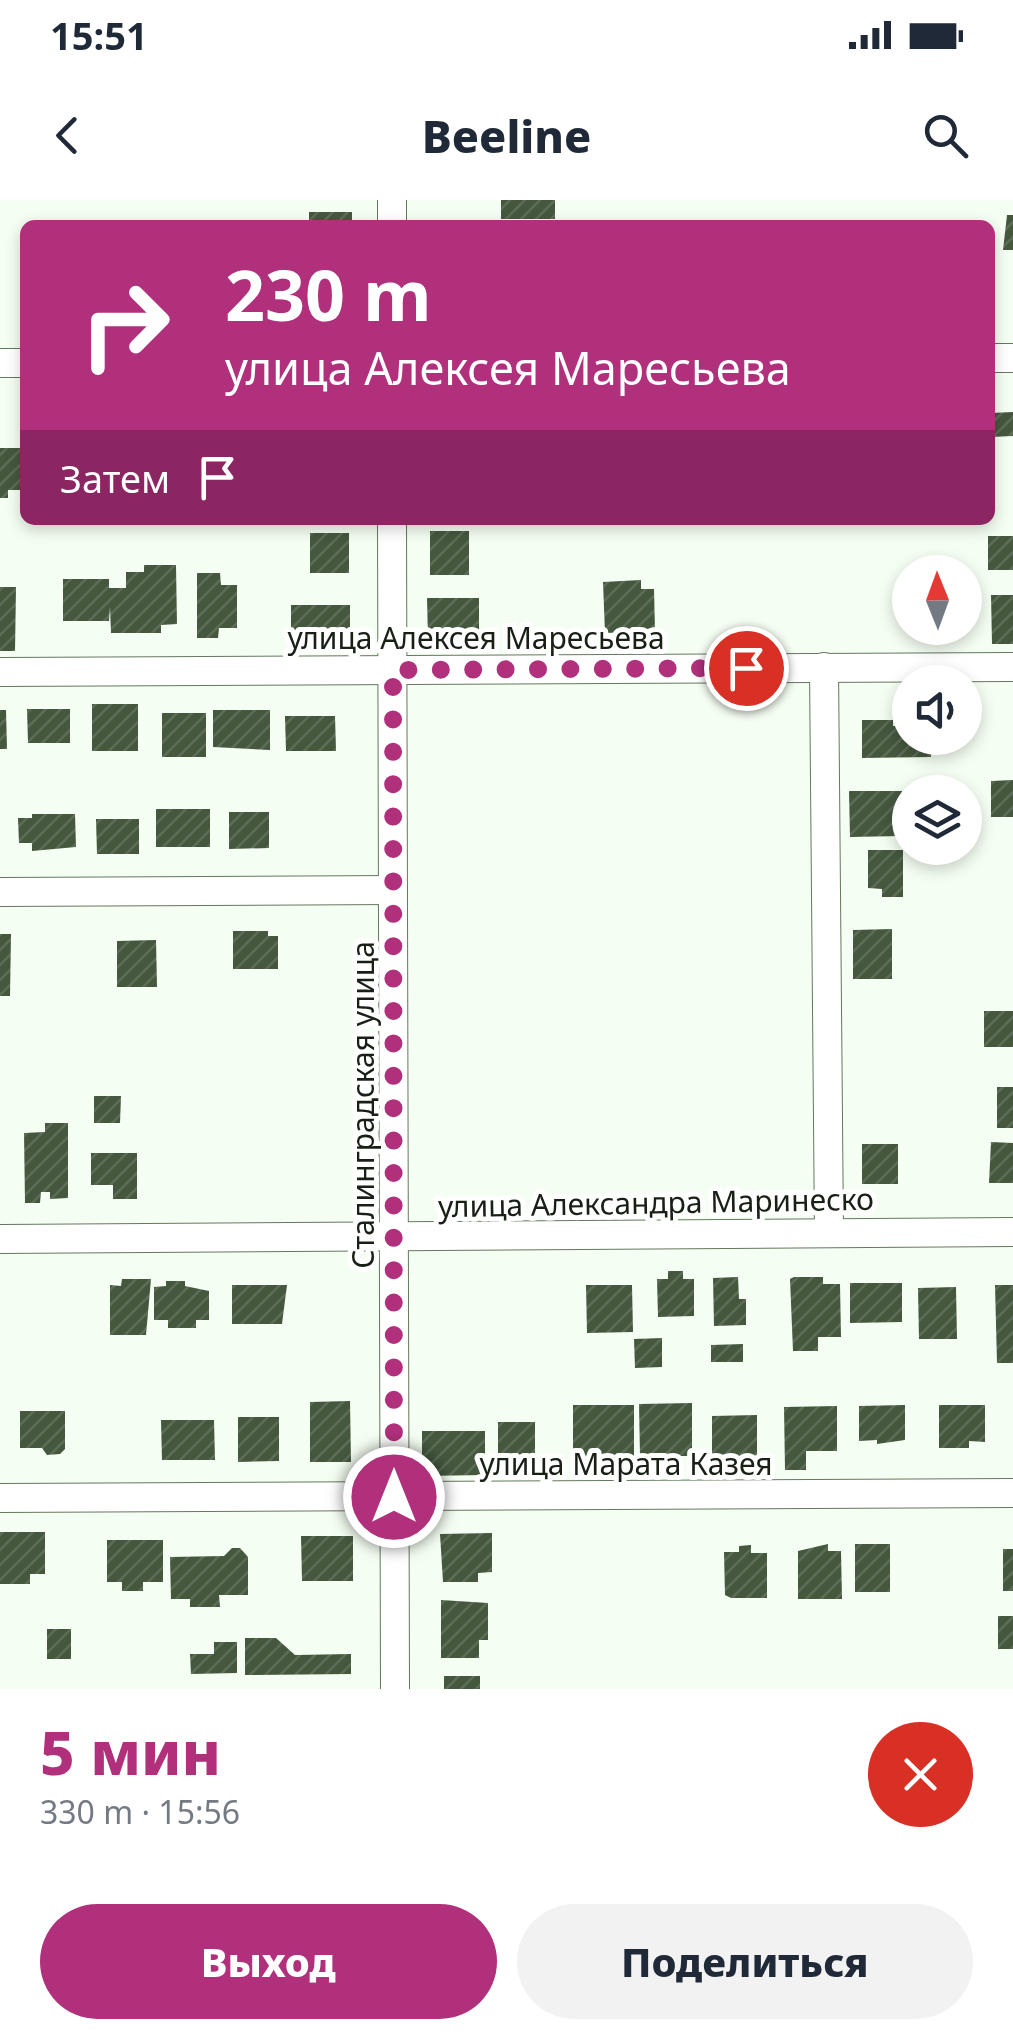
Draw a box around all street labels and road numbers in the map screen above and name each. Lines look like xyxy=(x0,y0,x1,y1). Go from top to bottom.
street label: улица Алексея Маресьева xyxy=(287,617,665,658)
street label: Сталинградская улица xyxy=(342,941,383,1269)
street label: улица Александра Маринеско xyxy=(438,1178,874,1226)
street label: улица Марата Казея xyxy=(479,1443,773,1484)

